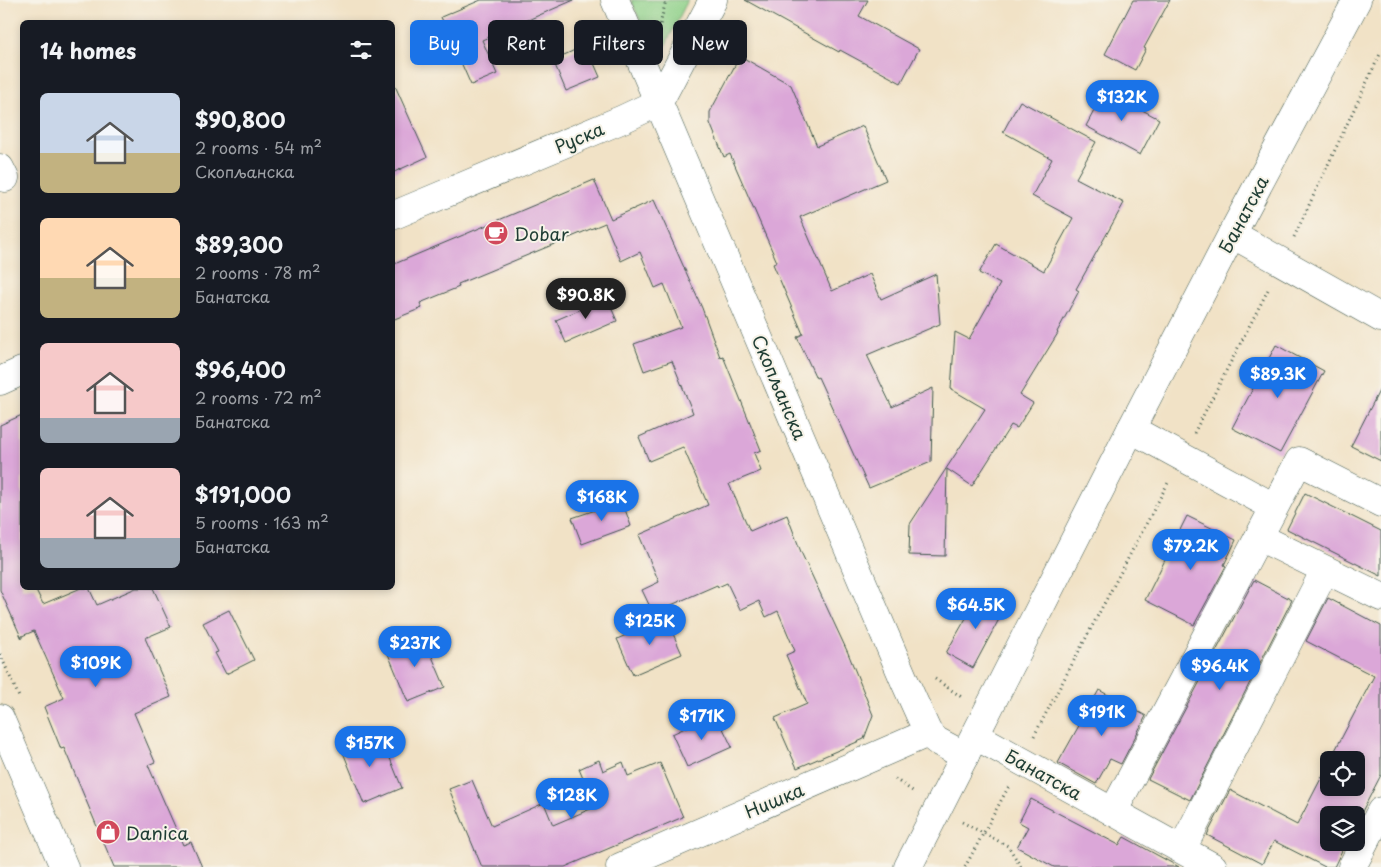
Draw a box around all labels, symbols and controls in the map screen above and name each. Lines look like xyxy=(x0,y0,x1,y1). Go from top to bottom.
chip: Buy xyxy=(410,20,478,65)
chip: Rent xyxy=(488,20,564,65)
chip: Filters xyxy=(574,20,663,65)
chip: New xyxy=(673,20,747,65)
text: 14 homes xyxy=(40,34,136,66)
icon: filters xyxy=(347,36,375,64)
pin: $132K xyxy=(1087,80,1157,122)
text: $132K xyxy=(1097,84,1147,108)
text: $90,800 xyxy=(195,103,285,135)
icon: home xyxy=(80,113,140,173)
street label: Руска xyxy=(550,114,609,160)
text: 2 rooms · 54 m² xyxy=(195,135,322,159)
text: Скопљанска xyxy=(195,159,294,183)
street label: Банатска xyxy=(1211,170,1275,257)
cafe icon: Dobar xyxy=(483,220,509,246)
place label: Dobar xyxy=(514,220,570,247)
text: $89,300 xyxy=(195,228,283,260)
icon: home xyxy=(80,238,140,298)
text: 2 rooms · 78 m² xyxy=(195,260,321,284)
pin: $90.8K xyxy=(545,278,627,320)
text: $90.8K xyxy=(557,282,615,306)
text: Банатска xyxy=(195,284,270,308)
street label: Скопљанска xyxy=(746,330,815,444)
text: $96,400 xyxy=(195,353,286,385)
pin: $89.3K xyxy=(1237,356,1319,399)
text: $89.3K xyxy=(1250,361,1306,385)
icon: home xyxy=(80,363,140,423)
text: 2 rooms · 72 m² xyxy=(195,385,322,409)
text: Банатска xyxy=(195,409,270,433)
text: $191,000 xyxy=(195,478,291,510)
pin: $168K xyxy=(567,480,637,522)
text: $168K xyxy=(577,484,627,508)
icon: home xyxy=(80,488,140,548)
text: 5 rooms · 163 m² xyxy=(195,510,329,534)
pin: $79.2K xyxy=(1150,528,1232,571)
text: $79.2K xyxy=(1163,533,1219,557)
text: Банатска xyxy=(195,534,270,558)
pin: $64.5K xyxy=(935,588,1017,630)
text: $64.5K xyxy=(947,592,1005,616)
pin: $125K xyxy=(615,604,685,646)
text: $125K xyxy=(625,608,675,632)
pin: $237K xyxy=(380,626,450,668)
text: $237K xyxy=(389,630,441,654)
pin: $109K xyxy=(61,646,131,688)
pin: $96.4K xyxy=(1179,648,1261,691)
text: $109K xyxy=(71,650,121,674)
text: $96.4K xyxy=(1191,653,1249,677)
pin: $191K xyxy=(1067,694,1137,737)
pin: $171K xyxy=(667,698,737,741)
text: $191K xyxy=(1079,699,1125,723)
text: $171K xyxy=(679,703,725,727)
pin: $157K xyxy=(335,726,405,768)
text: $157K xyxy=(346,730,394,754)
street label: Банатска xyxy=(1001,742,1088,807)
map controls xyxy=(1320,751,1365,851)
button: locate xyxy=(1320,751,1365,796)
street label: Нишка xyxy=(740,775,808,825)
pin: $128K xyxy=(537,778,607,820)
text: $128K xyxy=(547,782,597,806)
button: layers xyxy=(1320,806,1365,851)
shop icon: Danica xyxy=(95,819,121,845)
place label: Danica xyxy=(126,819,189,846)

